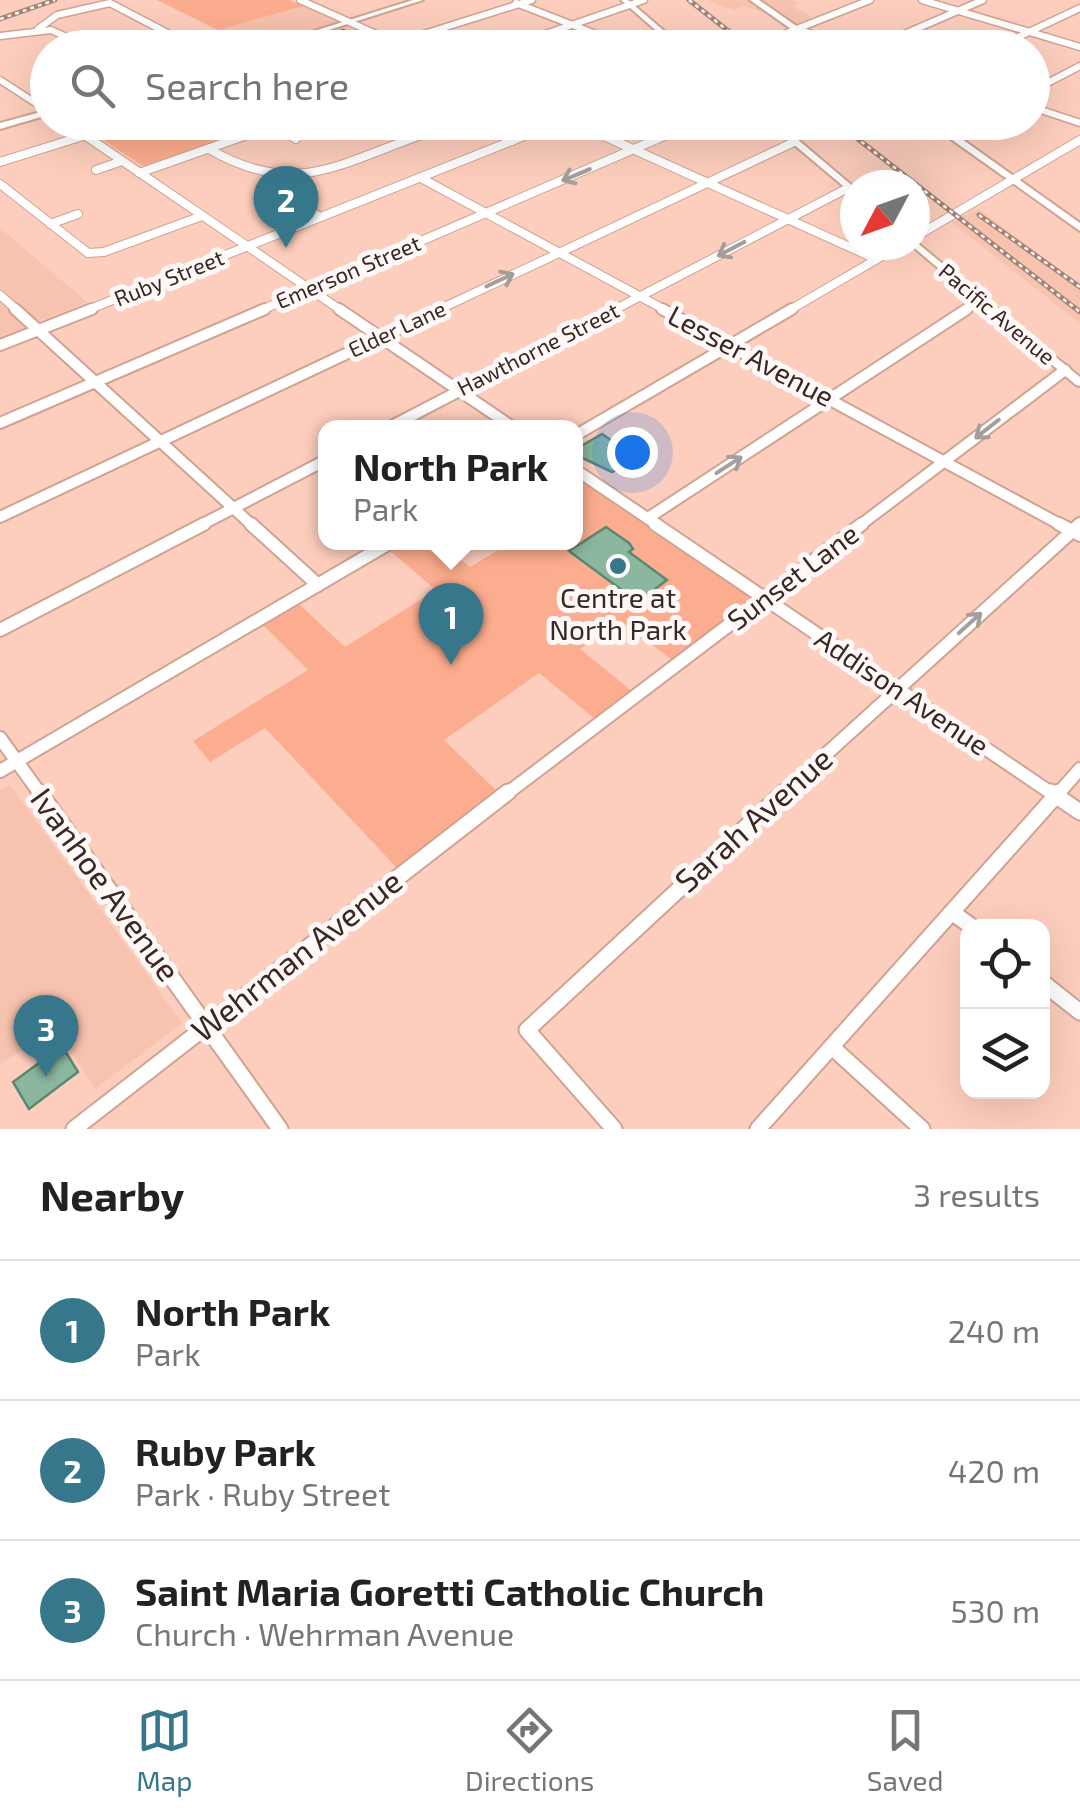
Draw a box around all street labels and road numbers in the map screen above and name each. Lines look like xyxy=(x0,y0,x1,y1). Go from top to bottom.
street label: Emerson Street xyxy=(271,229,424,313)
street label: Ruby Street xyxy=(110,243,227,311)
street label: Pacific Avenue xyxy=(934,257,1061,369)
street label: Elder Lane xyxy=(344,294,449,362)
street label: Hawthorne Street xyxy=(452,296,623,400)
street label: Lesser Avenue xyxy=(663,297,840,413)
street label: Sunset Lane xyxy=(720,516,865,636)
street label: Addison Avenue xyxy=(809,621,996,762)
street label: Sarah Avenue xyxy=(666,738,839,899)
street label: Ivanhoe Avenue xyxy=(24,780,189,988)
street label: Wehrman Avenue xyxy=(183,861,408,1048)

